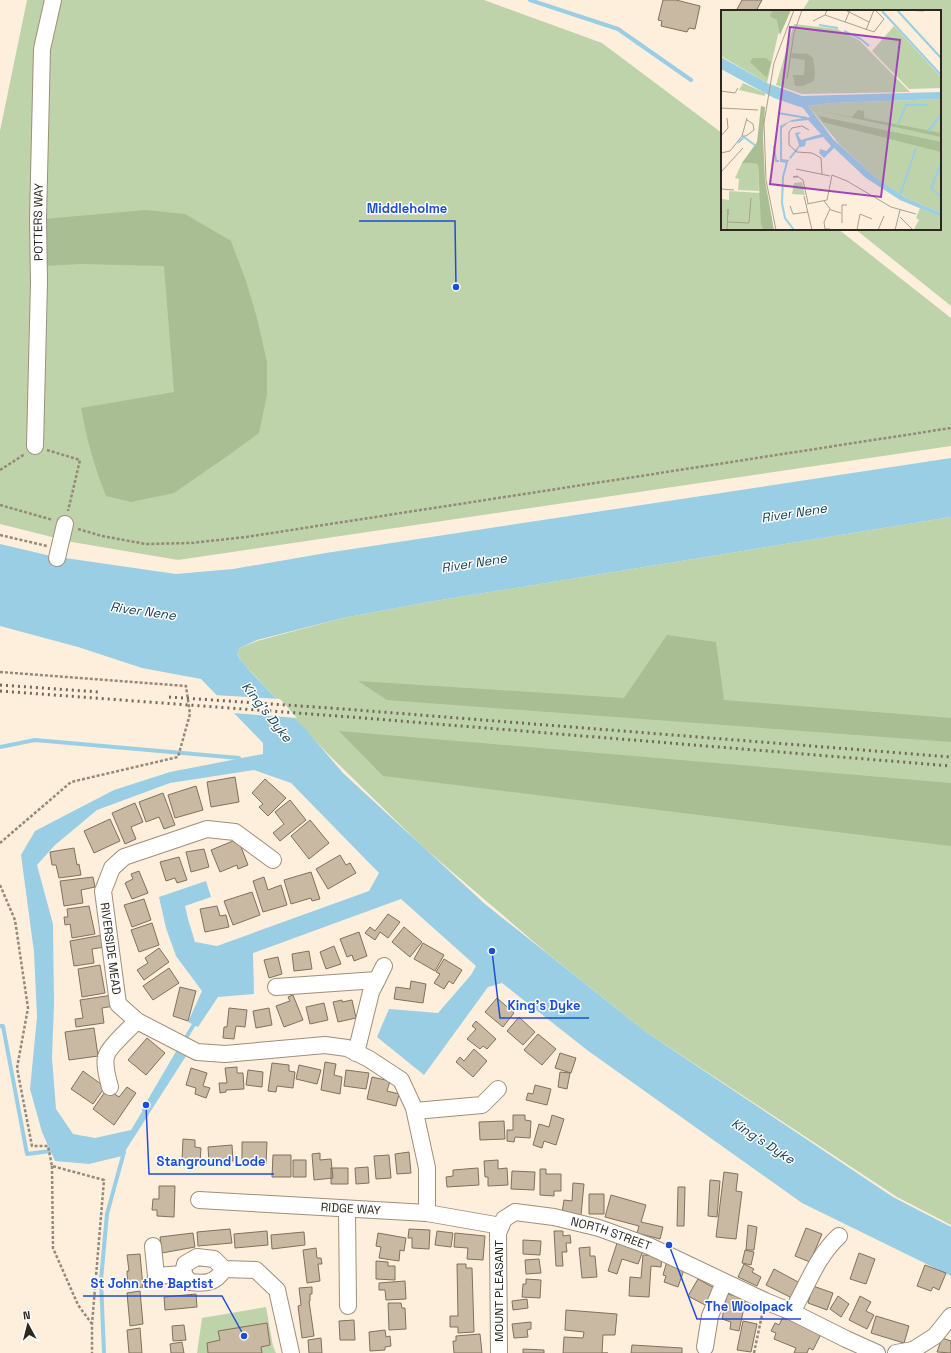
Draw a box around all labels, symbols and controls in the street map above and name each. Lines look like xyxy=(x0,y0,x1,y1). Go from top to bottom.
inset map xyxy=(721,10,941,230)
street label: POTTERS WAY xyxy=(30,182,47,261)
callout: Middleholme xyxy=(359,196,455,221)
text: Middleholme xyxy=(367,200,447,217)
water label: River Nene xyxy=(760,499,829,527)
water label: River Nene xyxy=(440,549,509,577)
water label: River Nene xyxy=(109,598,178,624)
water label: King's Dyke xyxy=(238,678,297,747)
street label: RIVERSIDE MEAD xyxy=(97,901,125,996)
callout: King's Dyke xyxy=(500,993,589,1018)
text: King's Dyke xyxy=(508,997,580,1014)
water label: King's Dyke xyxy=(728,1114,799,1168)
callout: Stanground Lode xyxy=(149,1149,274,1174)
text: Stanground Lode xyxy=(157,1153,265,1170)
street label: RIDGE WAY xyxy=(320,1199,382,1218)
street label: NORTH STREET xyxy=(569,1213,653,1254)
street label: MOUNT PLEASANT xyxy=(491,1240,507,1342)
callout: St John the Baptist xyxy=(83,1271,222,1296)
text: St John the Baptist xyxy=(91,1275,213,1292)
callout: The Woolpack xyxy=(697,1294,801,1319)
text: The Woolpack xyxy=(705,1298,794,1315)
north arrow xyxy=(8,1305,48,1345)
text: N xyxy=(22,1308,31,1322)

